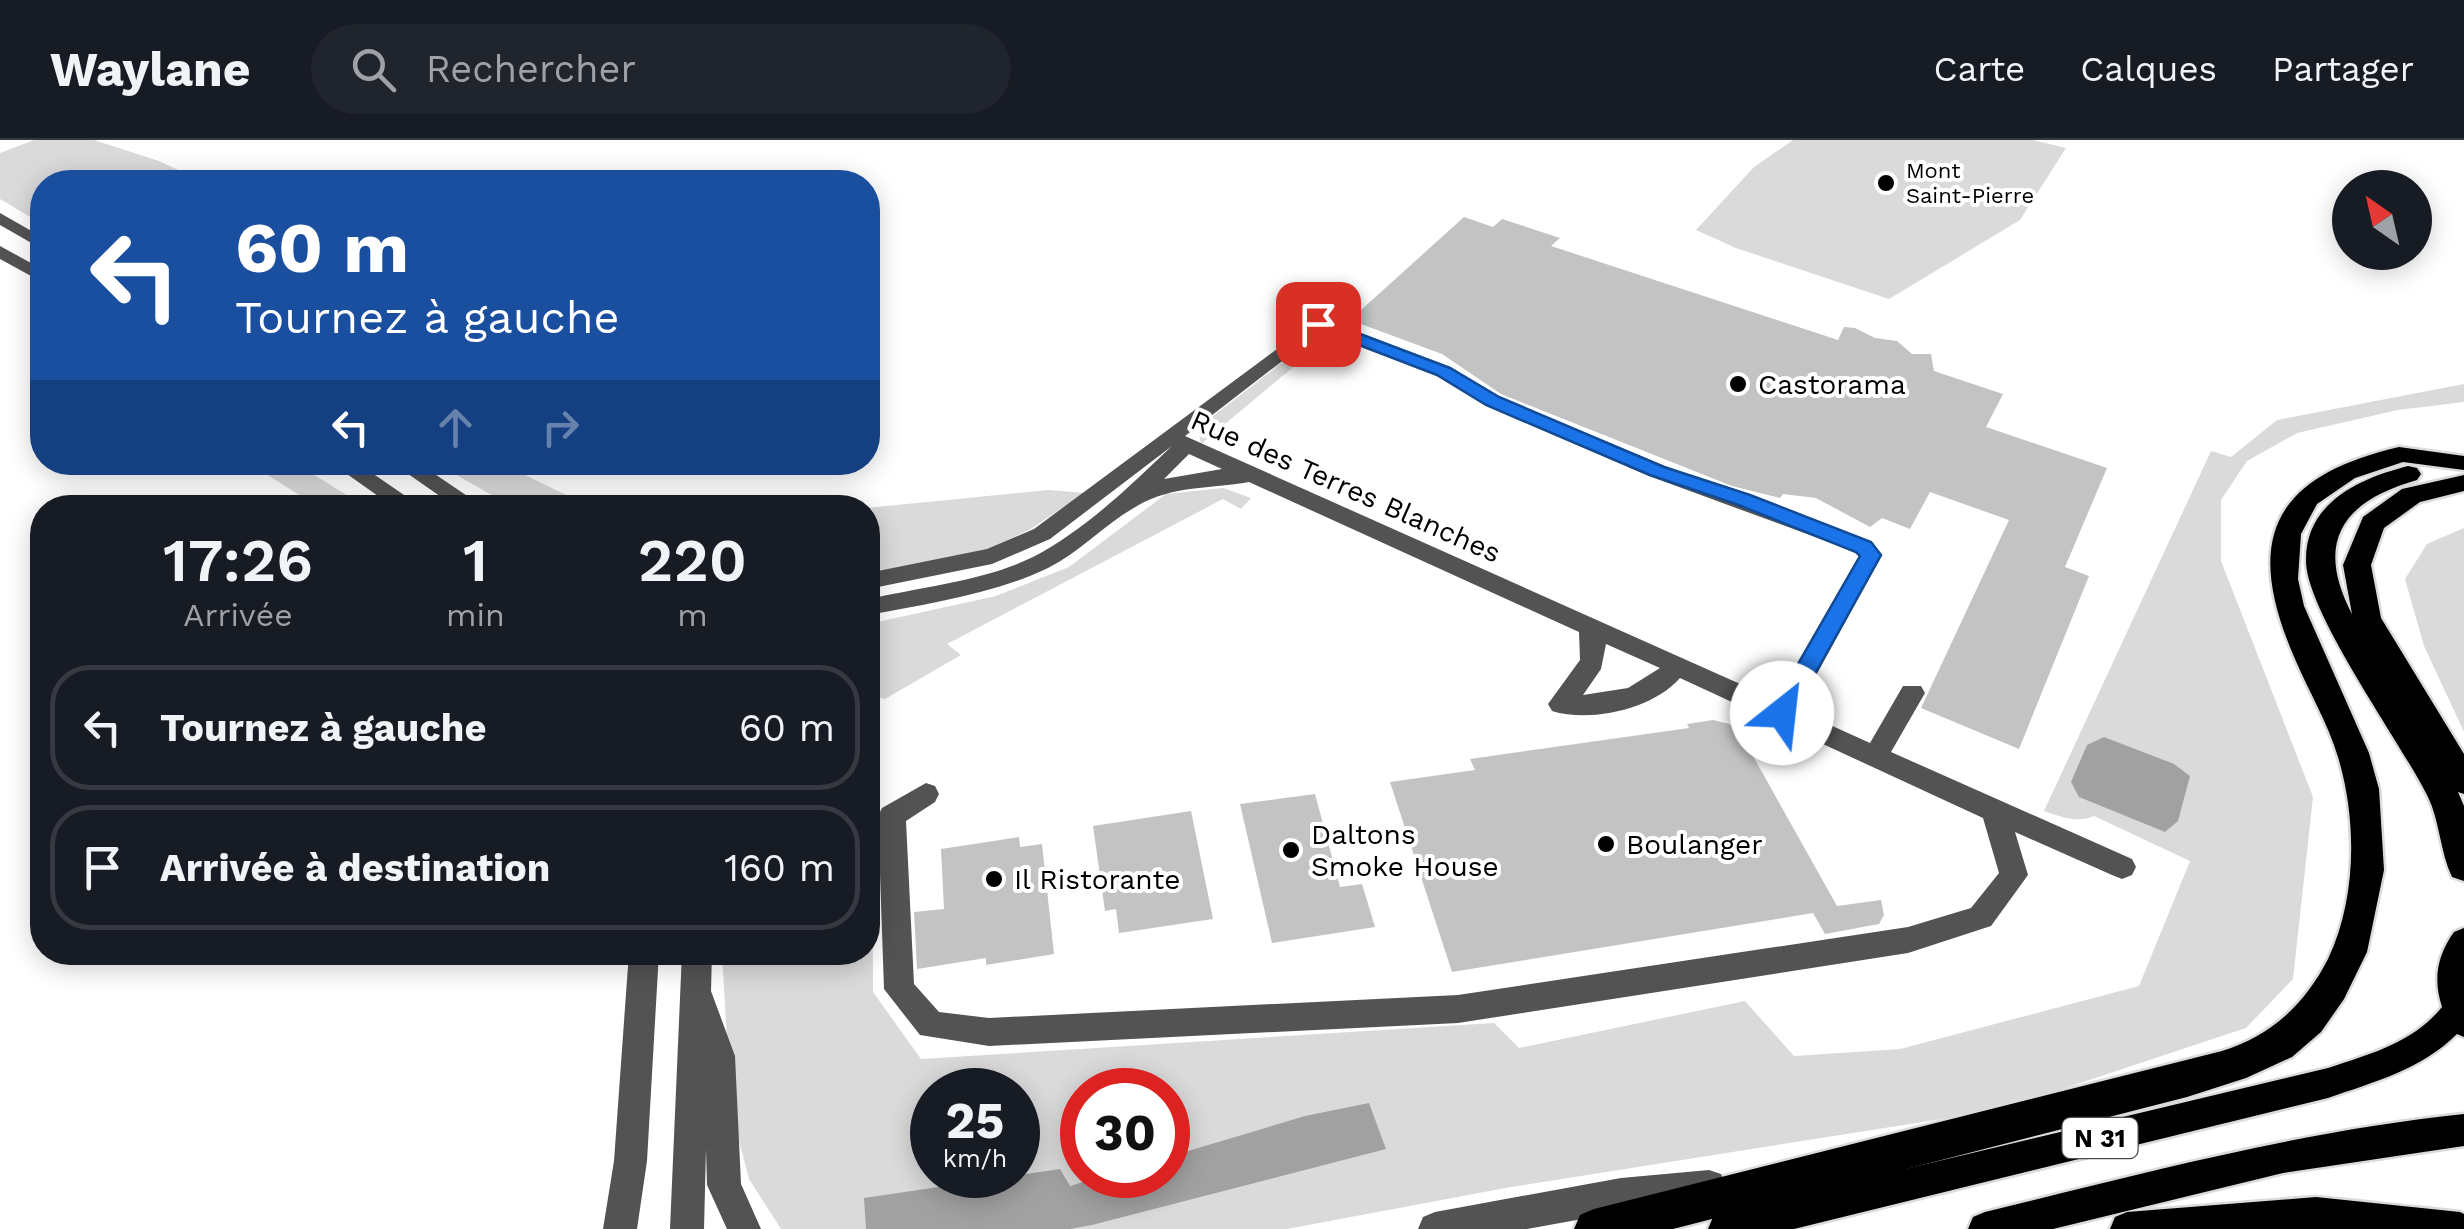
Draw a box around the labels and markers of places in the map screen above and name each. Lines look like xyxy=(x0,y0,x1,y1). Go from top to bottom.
place label: Mont Saint-Pierre xyxy=(1906,158,2034,208)
marker: Mont Saint-Pierre xyxy=(1875,172,1897,194)
pin xyxy=(1276,282,1361,367)
place label: Castorama xyxy=(1758,368,1906,401)
marker: Castorama xyxy=(1727,373,1749,395)
place label: Daltons Smoke House xyxy=(1311,818,1499,883)
place label: Boulanger xyxy=(1626,828,1763,861)
marker: Boulanger xyxy=(1595,833,1617,855)
marker: Daltons Smoke House xyxy=(1280,839,1302,861)
place label: Il Ristorante xyxy=(1014,863,1180,896)
marker: Il Ristorante xyxy=(983,868,1005,890)

